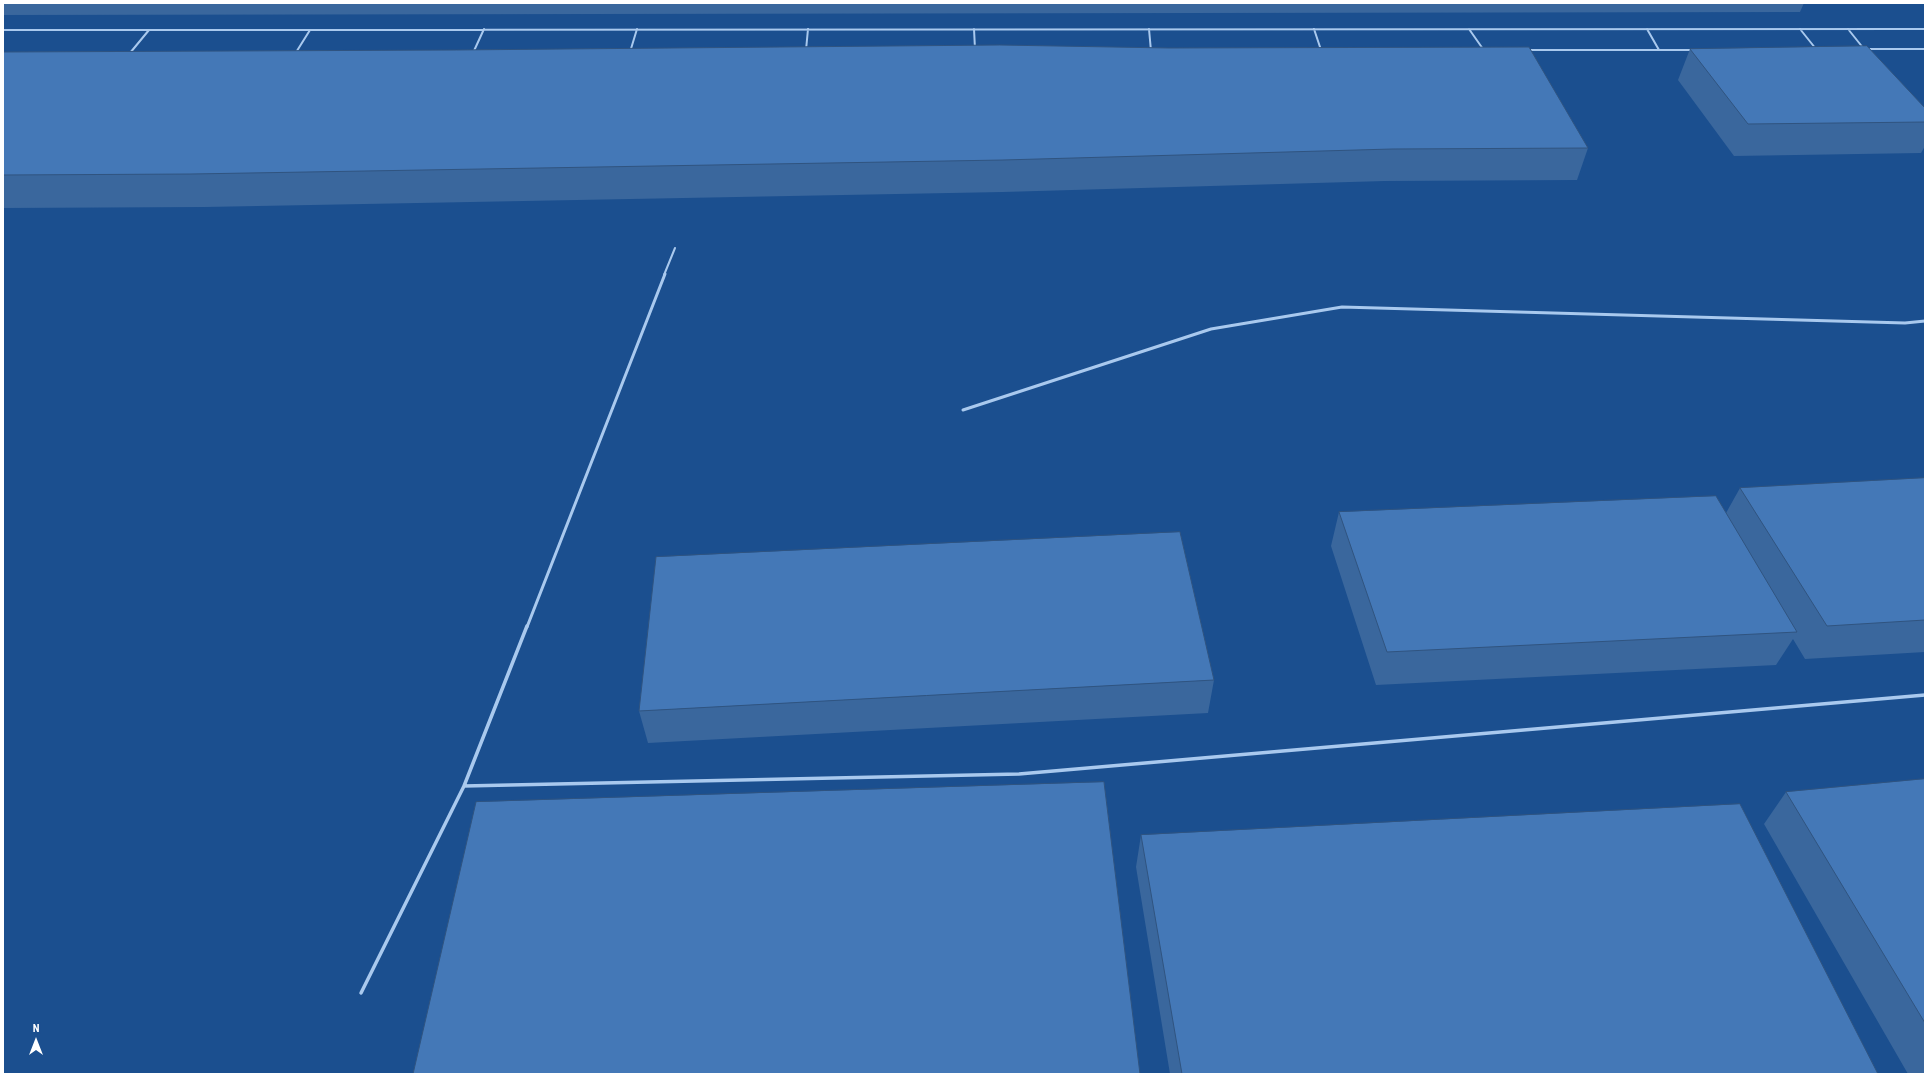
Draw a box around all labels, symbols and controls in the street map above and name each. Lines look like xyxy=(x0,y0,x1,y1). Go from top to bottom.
north arrow xyxy=(16,1021,56,1061)
text: N xyxy=(33,1022,39,1035)

